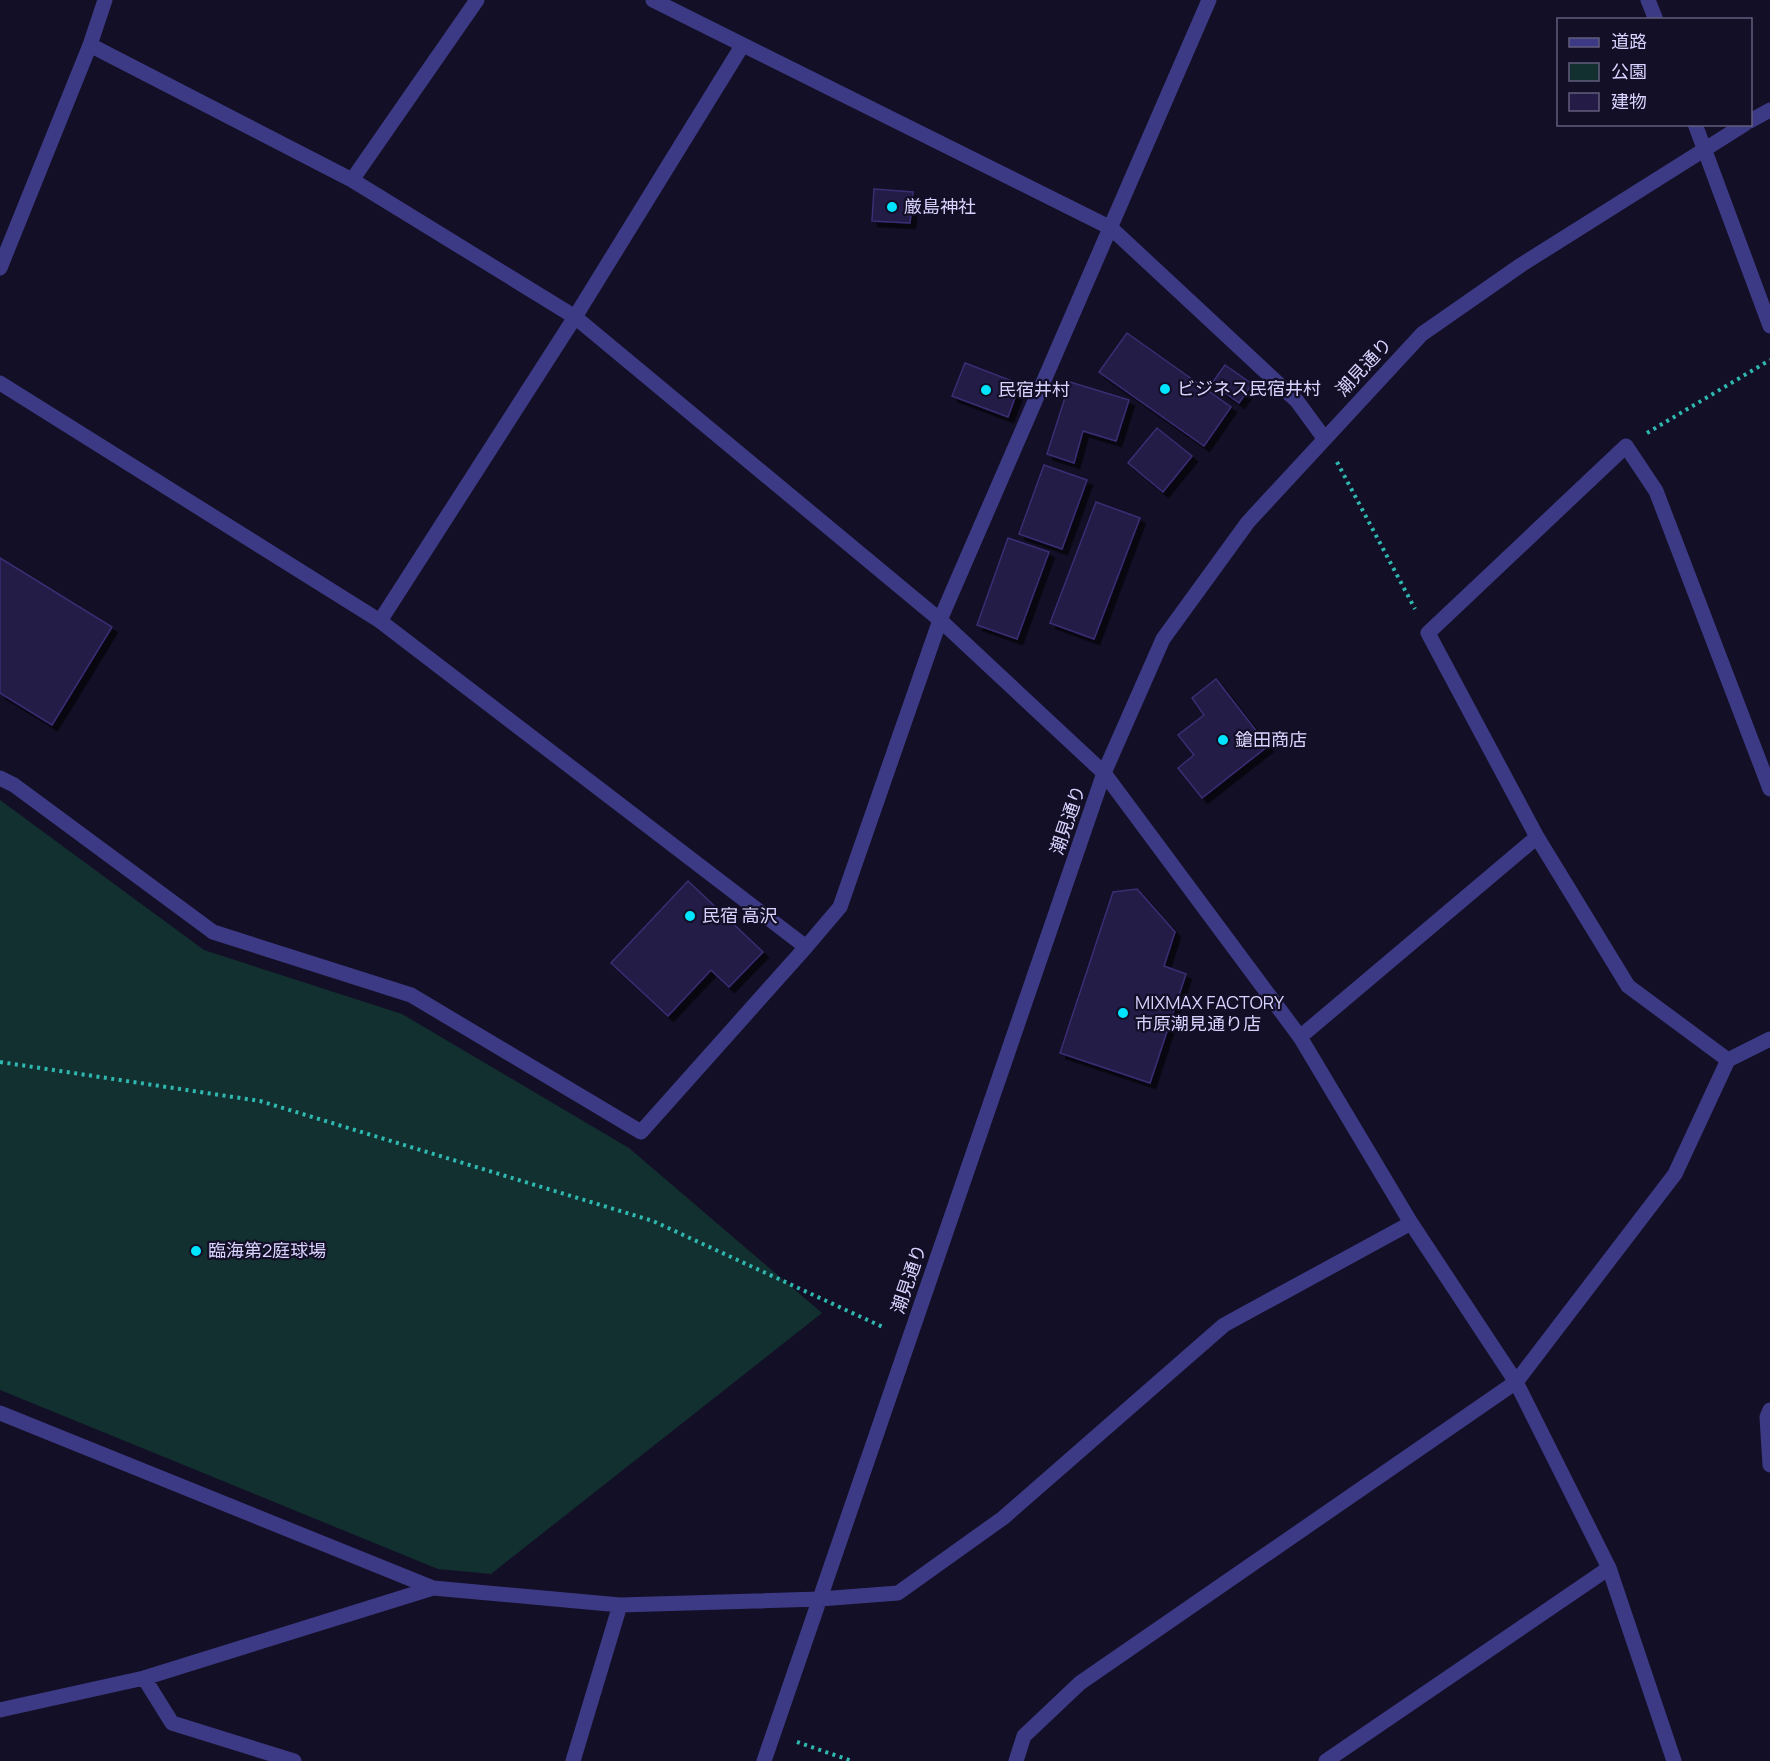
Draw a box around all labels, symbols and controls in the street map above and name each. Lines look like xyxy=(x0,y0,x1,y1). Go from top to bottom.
legend xyxy=(1557,18,1752,126)
text: 道路 xyxy=(1611,29,1647,53)
text: 公園 xyxy=(1611,59,1647,83)
text: 建物 xyxy=(1611,89,1647,113)
place label: 厳島神社 xyxy=(904,194,976,218)
marker: 厳島神社 xyxy=(885,200,899,214)
street label: 潮見通り xyxy=(1330,332,1397,401)
place label: ビジネス民宿井村 xyxy=(1177,376,1321,400)
place label: 民宿井村 xyxy=(998,377,1070,401)
marker: ビジネス民宿井村 xyxy=(1158,382,1172,396)
marker: 民宿井村 xyxy=(979,383,993,397)
place label: 鎗田商店 xyxy=(1235,727,1307,751)
marker: 鎗田商店 xyxy=(1216,733,1230,747)
street label: 潮見通り xyxy=(1044,782,1090,858)
place label: 民宿 高沢 xyxy=(702,903,778,927)
marker: 民宿 高沢 xyxy=(683,909,697,923)
place label: MIXMAX FACTORY 市原潮見通り店 xyxy=(1135,990,1285,1035)
marker: MIXMAX FACTORY 市原潮見通り店 xyxy=(1116,1006,1130,1020)
place label: 臨海第2庭球場 xyxy=(208,1238,326,1262)
street label: 潮見通り xyxy=(885,1241,931,1317)
marker: 臨海第2庭球場 xyxy=(189,1244,203,1258)

